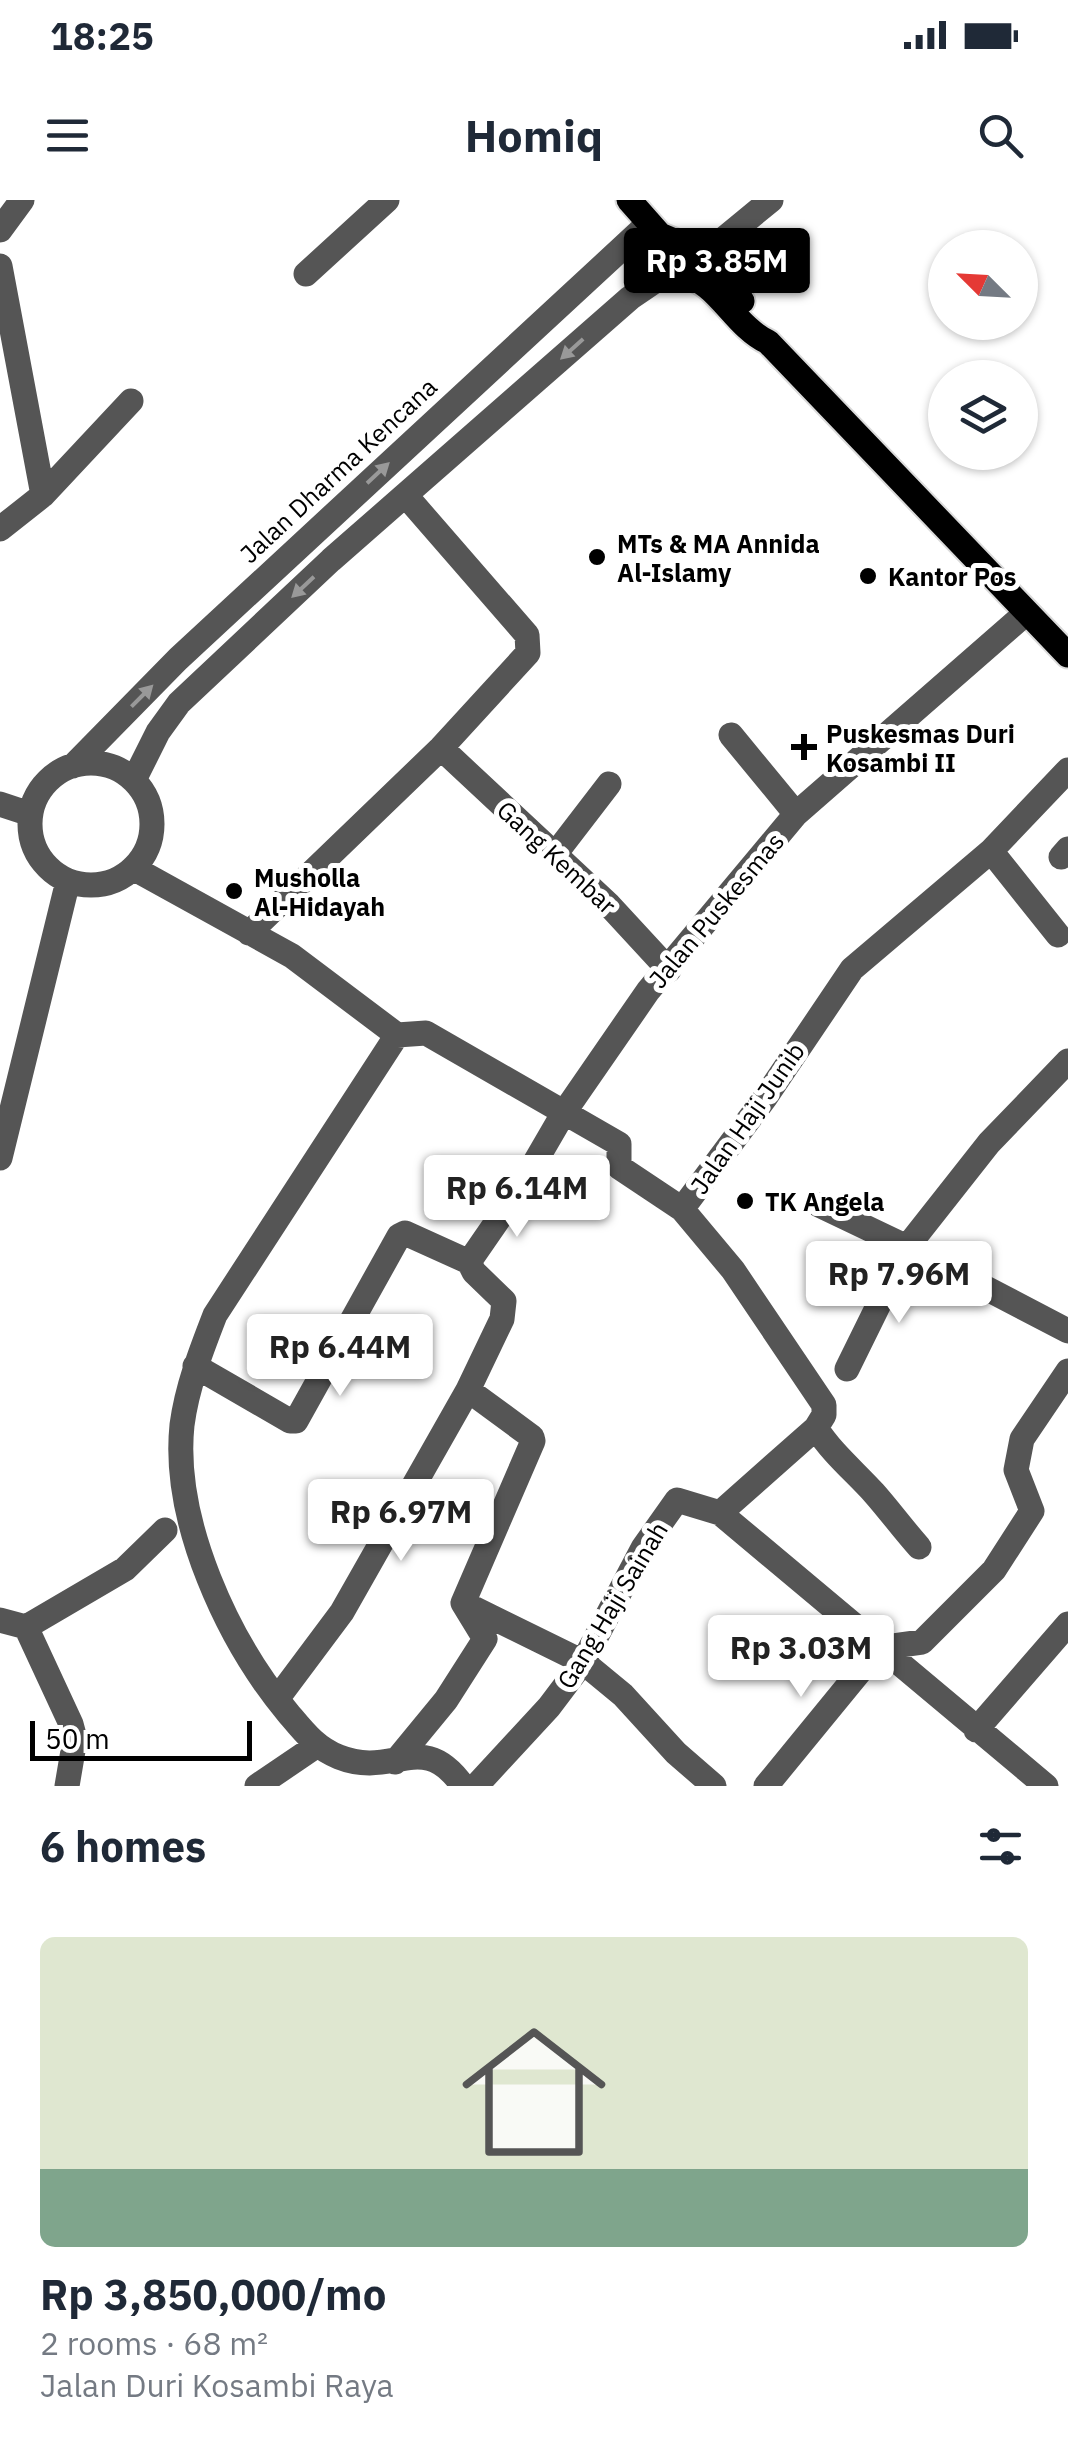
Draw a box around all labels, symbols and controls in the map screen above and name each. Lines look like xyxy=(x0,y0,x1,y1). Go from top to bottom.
text: 18:25 xyxy=(50,11,154,60)
text: Homiq xyxy=(465,106,603,164)
icon: menu xyxy=(40,108,95,163)
icon: search xyxy=(973,108,1028,163)
pin: Rp 3.85M xyxy=(614,228,820,313)
north arrow xyxy=(928,230,1038,340)
map controls xyxy=(928,230,1038,470)
text: Rp 3.85M xyxy=(646,239,788,281)
one-way arrow xyxy=(560,337,585,359)
button: layers xyxy=(928,360,1038,470)
street label: Jalan Dharma Kencana xyxy=(233,370,443,570)
one-way arrow xyxy=(366,462,390,485)
place label: MTs & MA Annida Al-Islamy xyxy=(617,527,820,589)
marker: MTs & MA Annida Al-Islamy xyxy=(586,546,608,568)
place label: Kantor Pos xyxy=(888,560,1016,593)
marker: Kantor Pos xyxy=(857,565,879,587)
one-way arrow xyxy=(291,575,315,598)
one-way arrow xyxy=(129,685,153,708)
place label: Puskesmas Duri Kosambi II xyxy=(826,717,1015,779)
marker: Puskesmas Duri Kosambi II xyxy=(791,734,817,760)
street label: Gang Kembar xyxy=(490,793,624,921)
street label: Jalan Puskesmas xyxy=(641,825,791,995)
place label: Musholla Al-Hidayah xyxy=(254,861,385,923)
marker: Musholla Al-Hidayah xyxy=(223,880,245,902)
street label: Jalan Haji Junib xyxy=(683,1036,811,1200)
pin: Rp 6.14M xyxy=(414,1155,620,1240)
text: Rp 6.14M xyxy=(446,1166,588,1208)
place label: TK Angela xyxy=(765,1185,884,1218)
marker: TK Angela xyxy=(734,1190,756,1212)
pin: Rp 7.96M xyxy=(796,1241,1002,1326)
text: Rp 7.96M xyxy=(828,1252,970,1294)
pin: Rp 6.44M xyxy=(237,1314,443,1399)
text: Rp 6.44M xyxy=(269,1325,411,1367)
pin: Rp 6.97M xyxy=(298,1479,504,1564)
text: Rp 6.97M xyxy=(330,1490,472,1532)
street label: Gang Haji Sainah xyxy=(549,1515,675,1695)
pin: Rp 3.03M xyxy=(698,1615,904,1700)
text: Rp 3.03M xyxy=(730,1626,872,1668)
scale bar xyxy=(30,1716,252,1760)
text: 50 m xyxy=(45,1720,110,1757)
text: 6 homes xyxy=(40,1819,206,1874)
icon: filters xyxy=(973,1819,1028,1874)
icon: home xyxy=(444,2002,624,2182)
text: Rp 3,850,000/mo xyxy=(40,2267,386,2322)
text: 2 rooms · 68 m² xyxy=(40,2322,268,2364)
text: Jalan Duri Kosambi Raya xyxy=(40,2364,394,2406)

